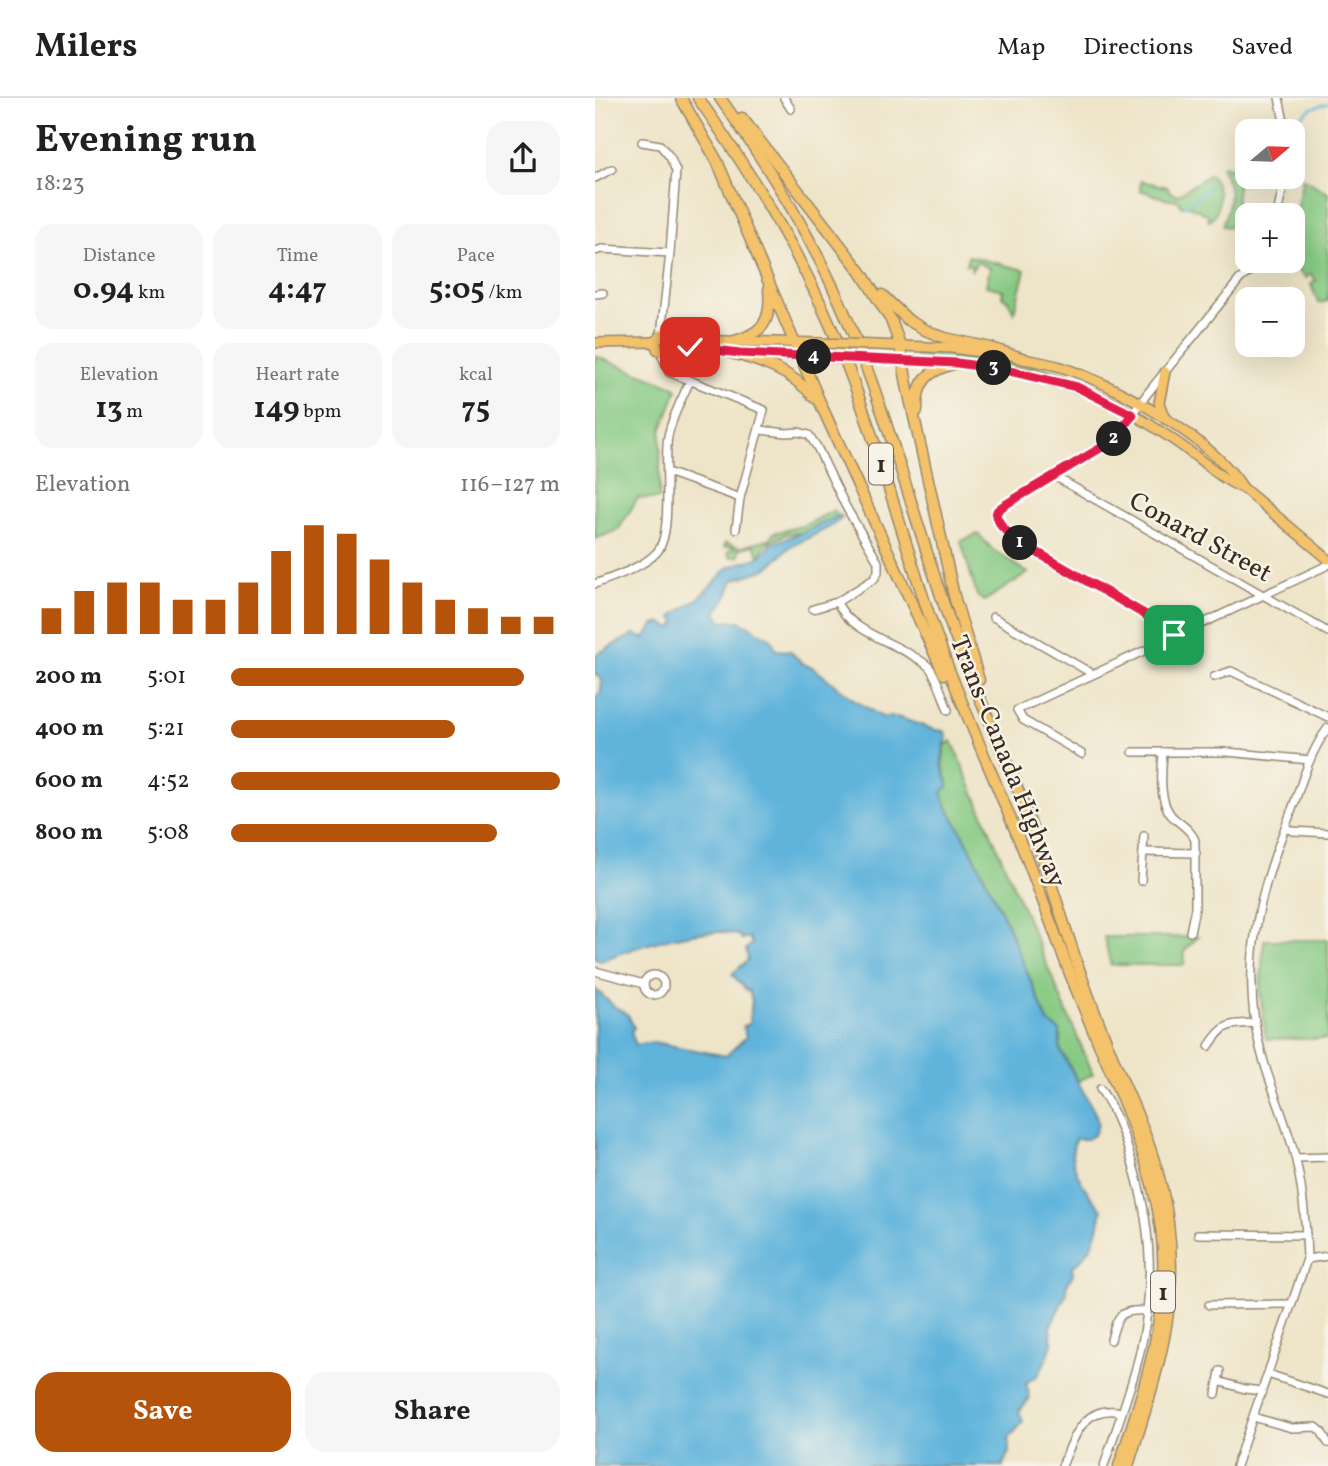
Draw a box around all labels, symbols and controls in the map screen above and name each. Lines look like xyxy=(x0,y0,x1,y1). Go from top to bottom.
text: Milers xyxy=(35,25,138,71)
text: Map xyxy=(997,31,1045,65)
text: Directions xyxy=(1083,31,1193,65)
text: Saved xyxy=(1231,31,1293,65)
text: Evening run xyxy=(35,115,257,168)
north arrow xyxy=(1235,119,1305,189)
map controls xyxy=(1235,119,1305,357)
button: share xyxy=(486,121,560,195)
text: 18:23 xyxy=(35,168,85,200)
button: + xyxy=(1235,203,1305,273)
text: Distance xyxy=(83,243,156,269)
text: Time xyxy=(277,243,318,269)
text: Pace xyxy=(457,243,495,269)
text: 0.94 xyxy=(73,269,134,311)
text: 4:47 xyxy=(268,269,327,311)
text: 5:05 xyxy=(429,269,485,311)
text: km xyxy=(134,280,165,306)
text: /km xyxy=(485,280,523,306)
button: − xyxy=(1235,287,1305,357)
pin xyxy=(660,317,720,377)
icon: check xyxy=(671,328,709,366)
pin: 4 xyxy=(797,340,831,374)
text: 4 xyxy=(808,343,819,369)
pin: 3 xyxy=(977,350,1011,386)
text: 3 xyxy=(989,354,998,380)
text: Elevation xyxy=(80,362,159,388)
text: Heart rate xyxy=(256,362,339,388)
text: kcal xyxy=(459,362,493,388)
text: 13 xyxy=(95,388,123,430)
text: 149 xyxy=(254,388,300,430)
text: 75 xyxy=(461,388,490,430)
text: m xyxy=(123,399,143,425)
text: bpm xyxy=(300,399,341,425)
pin: 2 xyxy=(1097,422,1131,456)
text: 2 xyxy=(1109,425,1118,451)
road number: 1 xyxy=(869,444,893,484)
text: Elevation xyxy=(35,469,131,501)
text: 116–127 m xyxy=(460,469,560,501)
street label: Conard Street xyxy=(1122,484,1278,592)
pin: 1 xyxy=(1003,526,1037,560)
text: 1 xyxy=(1016,529,1023,555)
pin xyxy=(1144,605,1204,665)
icon: arrive xyxy=(1155,616,1193,654)
street label: Trans-Canada Highway xyxy=(940,630,1074,893)
text: 200 m xyxy=(35,661,102,693)
text: 5:01 xyxy=(147,661,186,693)
text: 400 m xyxy=(35,713,104,745)
text: 5:21 xyxy=(147,713,185,745)
text: 600 m xyxy=(35,765,103,797)
text: 4:52 xyxy=(147,765,190,797)
text: 800 m xyxy=(35,817,103,849)
text: 5:08 xyxy=(147,817,189,849)
road number: 1 xyxy=(1151,1272,1175,1312)
button: Save xyxy=(35,1372,291,1452)
button: Share xyxy=(305,1372,560,1452)

